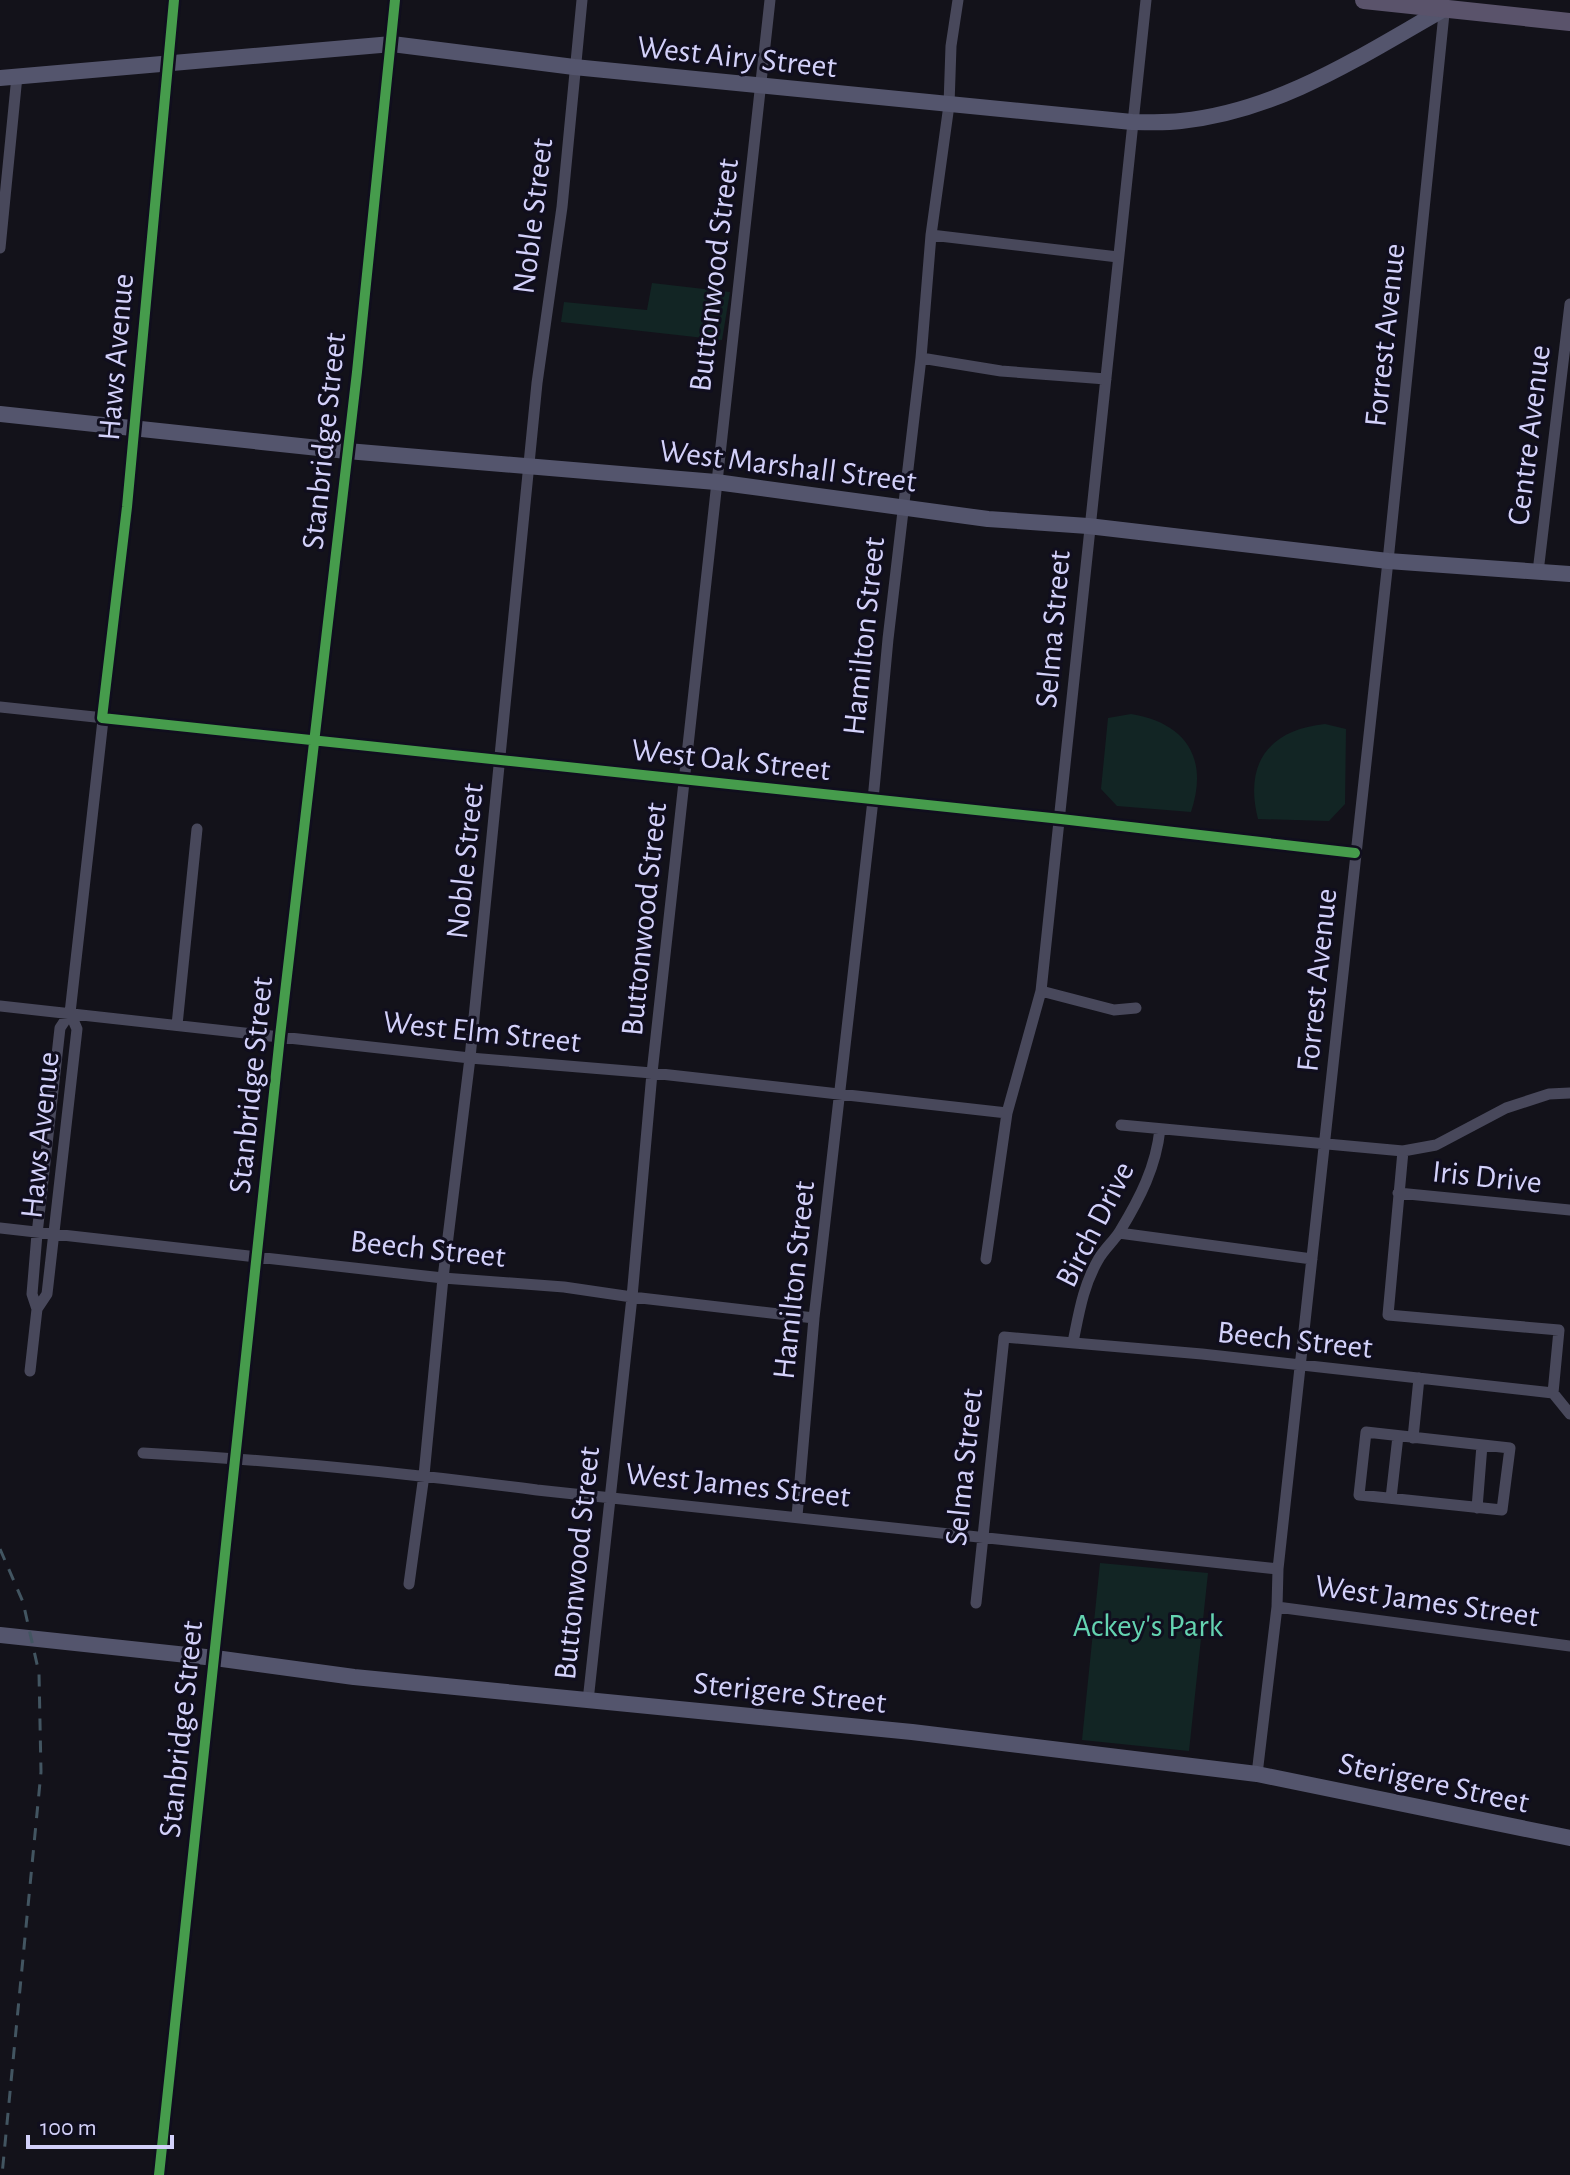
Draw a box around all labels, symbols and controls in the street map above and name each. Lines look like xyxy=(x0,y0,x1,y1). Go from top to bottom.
street label: West Airy Street xyxy=(636,31,838,83)
street label: Noble Street xyxy=(508,136,558,296)
street label: Buttonwood Street xyxy=(684,157,744,393)
street label: Forrest Avenue xyxy=(1359,242,1411,428)
street label: Haws Avenue xyxy=(93,272,139,442)
street label: Stanbridge Street xyxy=(297,331,351,551)
street label: Centre Avenue xyxy=(1502,343,1556,527)
street label: West Marshall Street xyxy=(658,434,918,498)
street label: Hamilton Street xyxy=(838,535,890,737)
street label: Selma Street xyxy=(1030,549,1076,709)
street label: West Oak Street xyxy=(630,734,832,786)
street label: Noble Street xyxy=(441,782,489,941)
street label: Buttonwood Street xyxy=(616,801,672,1037)
street label: Forrest Avenue xyxy=(1291,887,1343,1073)
street label: Stanbridge Street xyxy=(224,975,278,1195)
street label: West Elm Street xyxy=(381,1006,582,1058)
street label: Haws Avenue xyxy=(15,1050,65,1220)
street label: Iris Drive xyxy=(1431,1155,1543,1199)
street label: Birch Drive xyxy=(1050,1157,1140,1292)
street label: Hamilton Street xyxy=(768,1179,820,1381)
street label: Beech Street xyxy=(349,1225,507,1273)
street label: Beech Street xyxy=(1216,1316,1374,1364)
street label: Selma Street xyxy=(940,1387,988,1547)
street label: Buttonwood Street xyxy=(549,1445,605,1681)
street label: West James Street xyxy=(624,1457,852,1513)
street label: West James Street xyxy=(1313,1569,1541,1633)
park label: Ackey's Park xyxy=(1073,1610,1224,1642)
street label: Stanbridge Street xyxy=(154,1619,208,1839)
street label: Sterigere Street xyxy=(692,1667,888,1719)
street label: Sterigere Street xyxy=(1336,1747,1532,1819)
scale bar xyxy=(28,2099,172,2149)
text: 100 m xyxy=(40,2116,97,2140)

